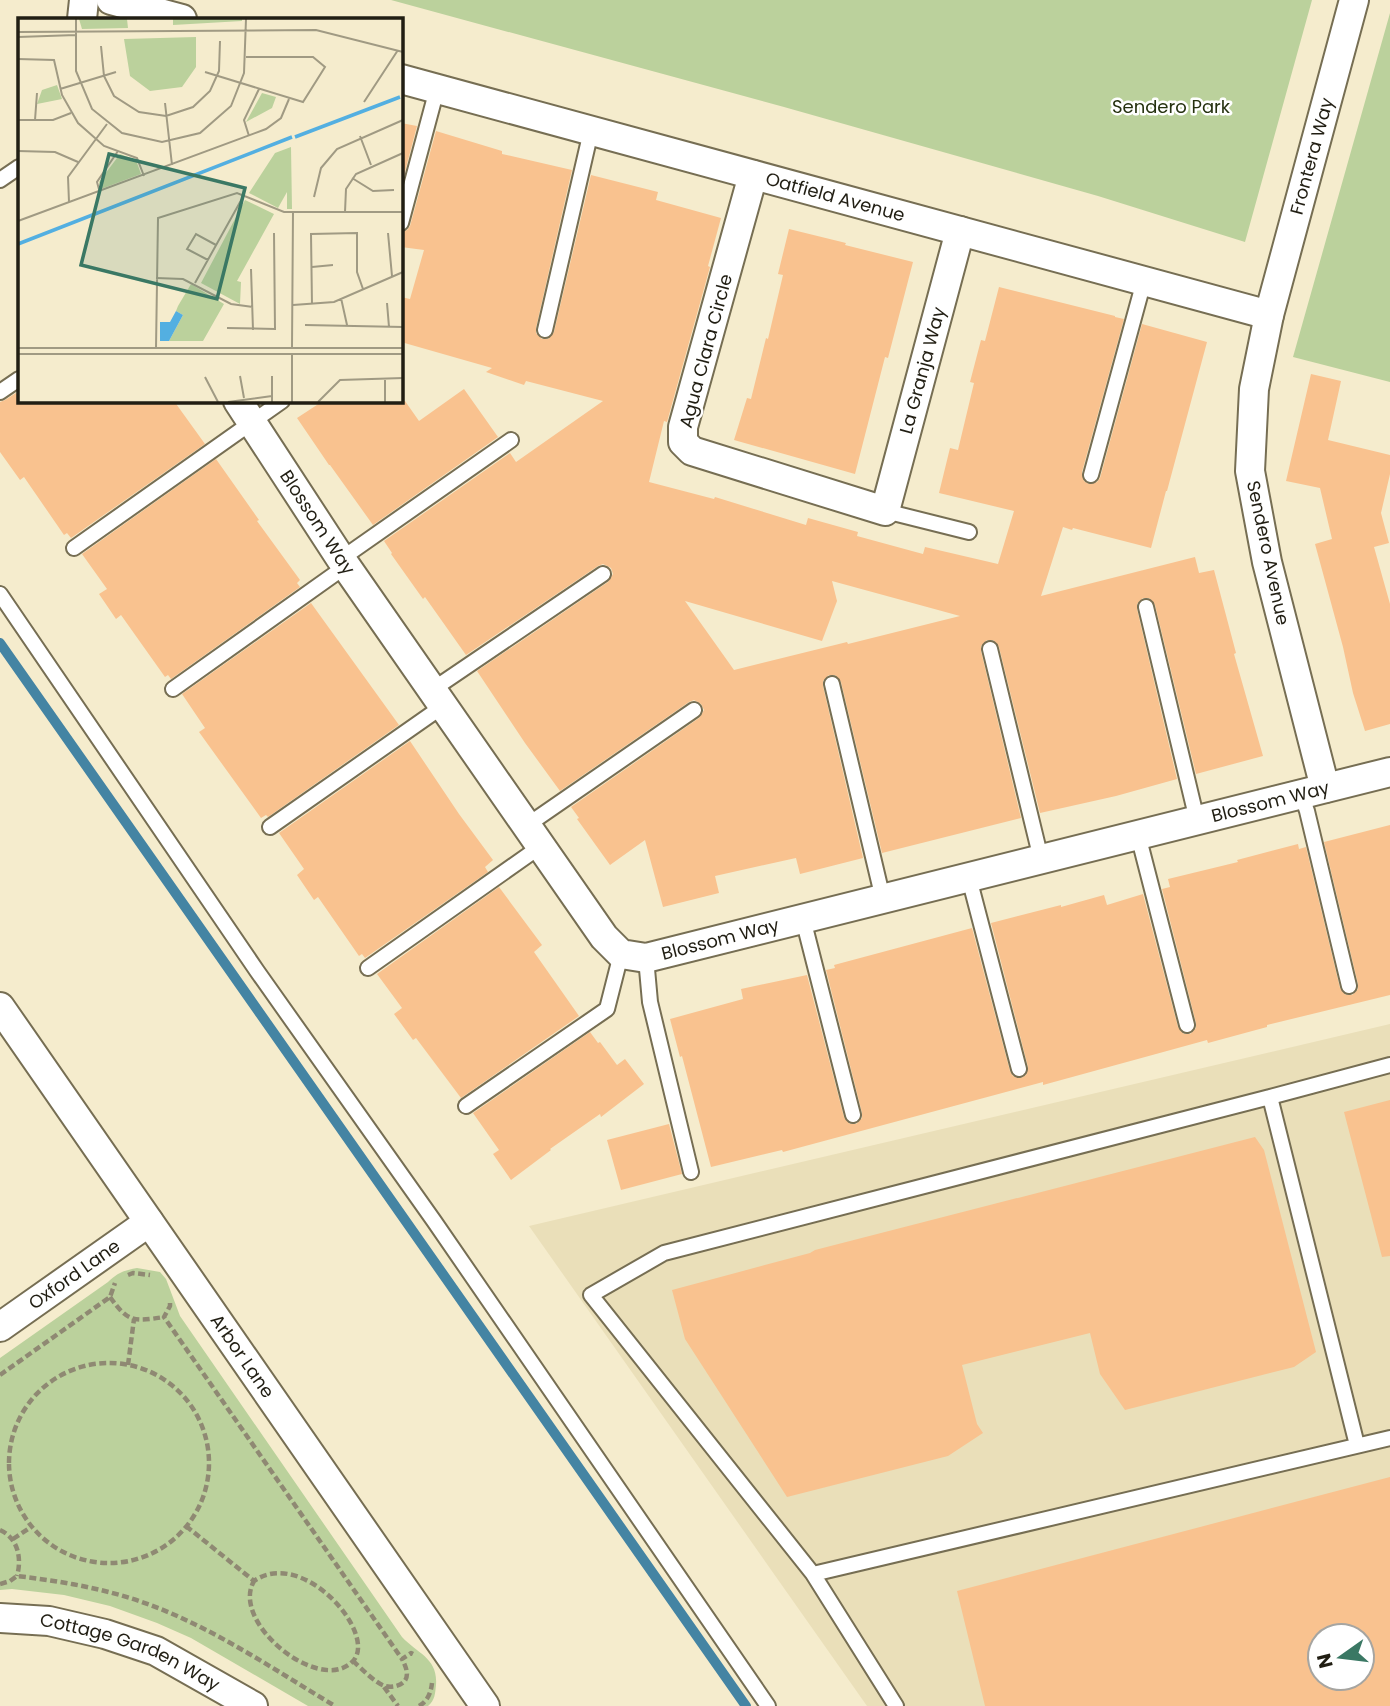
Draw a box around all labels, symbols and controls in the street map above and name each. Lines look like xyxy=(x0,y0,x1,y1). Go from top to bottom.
inset map xyxy=(18,18,402,402)
park label: Sendero Park xyxy=(1112,94,1231,119)
street label: Frontera Way xyxy=(1284,95,1339,217)
street label: Oatfield Avenue xyxy=(763,166,908,227)
street label: Agua Clara Circle xyxy=(673,271,738,431)
street label: La Granja Way xyxy=(893,304,951,436)
street label: Blossom Way xyxy=(274,465,361,580)
street label: Sendero Avenue xyxy=(1241,478,1296,627)
street label: Blossom Way xyxy=(1209,775,1332,828)
street label: Blossom Way xyxy=(659,912,782,966)
street label: Oxford Lane xyxy=(23,1233,125,1315)
street label: Arbor Lane xyxy=(205,1309,281,1403)
street label: Cottage Garden Way xyxy=(40,1607,224,1697)
north arrow xyxy=(1306,1622,1376,1692)
text: N xyxy=(1310,1651,1340,1671)

